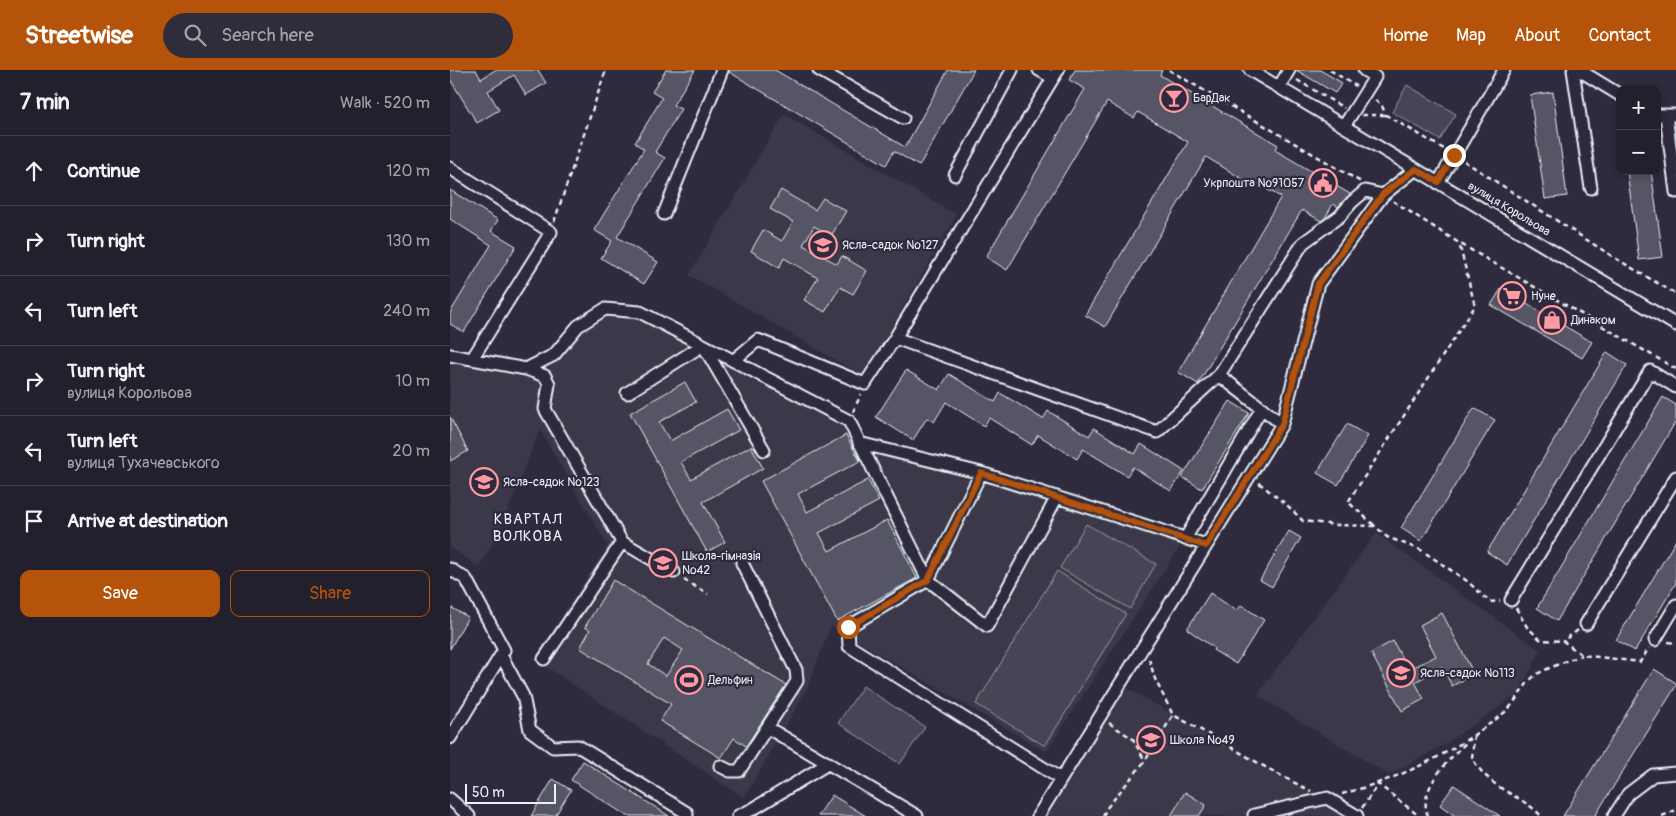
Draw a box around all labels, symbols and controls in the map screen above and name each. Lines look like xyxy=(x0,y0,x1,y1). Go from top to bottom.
search box xyxy=(163,13,513,58)
text: Streetwise xyxy=(25,21,133,50)
icon: search xyxy=(181,21,209,49)
text: Search here xyxy=(221,23,314,47)
text: Home xyxy=(1383,24,1428,47)
text: Map xyxy=(1456,24,1486,47)
text: About xyxy=(1514,24,1560,47)
text: Contact xyxy=(1588,24,1651,47)
bar icon: БарДак xyxy=(1159,83,1189,113)
map controls xyxy=(1616,85,1661,175)
button: + xyxy=(1616,85,1661,130)
text: 7 min xyxy=(20,89,70,116)
place label: БарДак xyxy=(1193,91,1230,106)
text: Walk · 520 m xyxy=(340,93,430,113)
button: − xyxy=(1616,130,1661,175)
route end xyxy=(1443,144,1466,167)
icon: ahead xyxy=(20,157,48,185)
text: Continue xyxy=(67,159,140,183)
text: 120 m xyxy=(386,161,430,181)
public building icon: Укрпошта №91057 xyxy=(1308,168,1338,198)
place label: Укрпошта №91057 xyxy=(1203,176,1305,191)
street label: вулиця Корольова xyxy=(1465,178,1553,240)
icon: right xyxy=(20,227,48,255)
text: Turn right xyxy=(67,229,145,253)
school or university icon: Ясла-садок №127 xyxy=(808,230,838,260)
text: 130 m xyxy=(386,231,430,251)
place label: Ясла-садок №127 xyxy=(842,238,939,253)
supermarket icon: Нуне xyxy=(1497,281,1527,311)
place label: Нуне xyxy=(1531,289,1556,304)
icon: left xyxy=(20,297,48,325)
text: Turn left xyxy=(67,299,137,323)
text: 240 m xyxy=(383,301,430,321)
shop icon: Динаком xyxy=(1537,305,1567,335)
place label: Динаком xyxy=(1570,313,1616,328)
text: Turn right xyxy=(67,359,145,383)
icon: right xyxy=(20,367,48,395)
text: 10 m xyxy=(395,371,430,391)
text: вулиця Корольова xyxy=(67,383,192,403)
text: Turn left xyxy=(67,429,137,453)
icon: left xyxy=(20,437,48,465)
text: 20 m xyxy=(392,441,430,461)
text: вулиця Тухачевського xyxy=(67,453,220,473)
school or university icon: Ясла-садок №123 xyxy=(469,467,499,497)
place label: Ясла-садок №123 xyxy=(503,475,600,490)
icon: arrive xyxy=(20,507,48,535)
text: Arrive at destination xyxy=(67,509,228,533)
district label: КВАРТАЛ ВОЛКОВА xyxy=(493,510,563,546)
school or university icon: Школа-гімназія №42 xyxy=(648,548,678,578)
place label: Школа-гімназія №42 xyxy=(682,549,761,578)
button: Save xyxy=(20,570,220,617)
button: Share xyxy=(230,570,430,617)
route start xyxy=(837,616,860,639)
school or university icon: Ясла-садок №113 xyxy=(1386,658,1416,688)
sports icon: Дельфин xyxy=(674,665,704,695)
place label: Ясла-садок №113 xyxy=(1420,666,1515,681)
place label: Дельфин xyxy=(707,673,753,688)
school or university icon: Школа №49 xyxy=(1136,725,1166,755)
place label: Школа №49 xyxy=(1170,733,1235,748)
scale bar xyxy=(465,781,556,804)
text: 50 m xyxy=(472,784,505,801)

